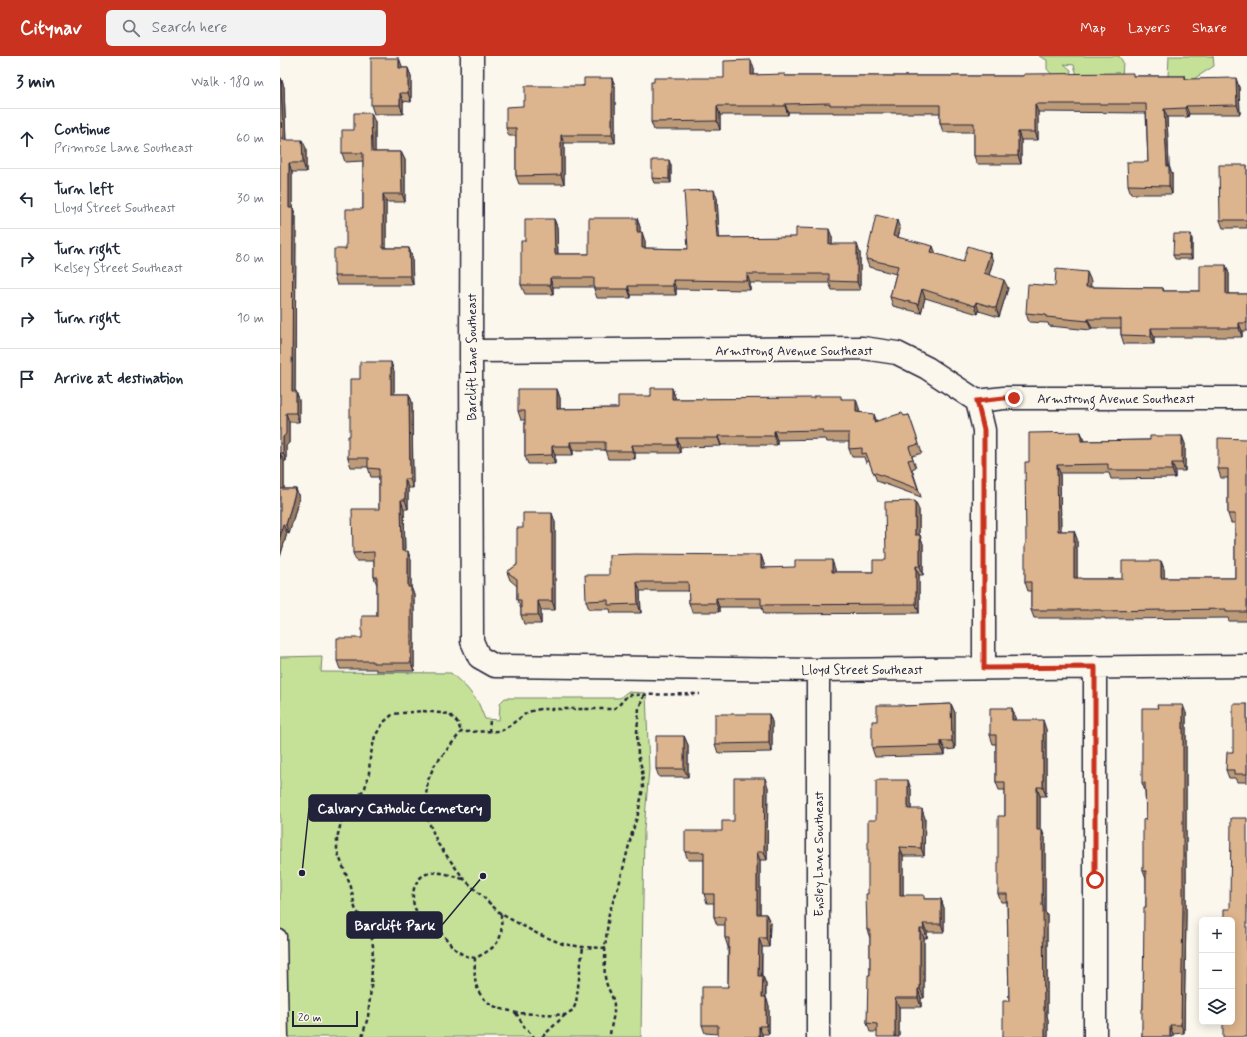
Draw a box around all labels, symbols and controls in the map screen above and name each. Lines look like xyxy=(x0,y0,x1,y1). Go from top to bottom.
search box xyxy=(106,10,386,46)
text: Citynav xyxy=(20,16,82,41)
icon: search xyxy=(120,17,142,39)
text: Search here xyxy=(152,18,227,38)
text: Map xyxy=(1080,19,1106,37)
text: Layers xyxy=(1128,19,1170,37)
text: Share xyxy=(1192,19,1227,37)
text: 3 min xyxy=(16,71,55,93)
text: Walk · 180 m xyxy=(191,74,264,91)
text: Continue xyxy=(54,120,110,140)
icon: ahead xyxy=(16,128,38,150)
text: 60 m xyxy=(236,130,264,147)
text: Primrose Lane Southeast xyxy=(54,140,193,157)
text: Turn left xyxy=(54,180,114,200)
icon: left xyxy=(16,188,38,210)
text: 30 m xyxy=(237,190,264,207)
text: Lloyd Street Southeast xyxy=(54,200,176,217)
text: Turn right xyxy=(54,240,121,260)
icon: right xyxy=(16,248,38,270)
text: 80 m xyxy=(235,250,264,267)
text: Kelsey Street Southeast xyxy=(54,260,183,277)
street label: Barclift Lane Southeast xyxy=(464,293,481,421)
icon: right xyxy=(16,308,38,330)
text: Turn right xyxy=(54,309,121,329)
text: 10 m xyxy=(237,310,264,327)
street label: Armstrong Avenue Southeast xyxy=(715,343,873,362)
icon: arrive xyxy=(16,368,38,390)
text: Arrive at destination xyxy=(54,369,183,389)
route end xyxy=(1005,389,1023,407)
street label: Armstrong Avenue Southeast xyxy=(1037,391,1195,410)
street label: Lloyd Street Southeast xyxy=(801,662,923,679)
street label: Ensley Lane Southeast xyxy=(811,791,828,917)
callout: Calvary Catholic Cemetery xyxy=(309,795,490,821)
text: Calvary Catholic Cemetery xyxy=(317,800,483,818)
route start xyxy=(1086,871,1104,889)
callout: Barclift Park xyxy=(347,912,442,938)
text: Barclift Park xyxy=(355,917,436,935)
map controls xyxy=(1199,917,1235,1025)
button: + xyxy=(1199,917,1235,953)
button: − xyxy=(1199,953,1235,989)
button: layers xyxy=(1199,989,1235,1025)
scale bar xyxy=(292,1009,358,1028)
text: 20 m xyxy=(298,1011,321,1025)

